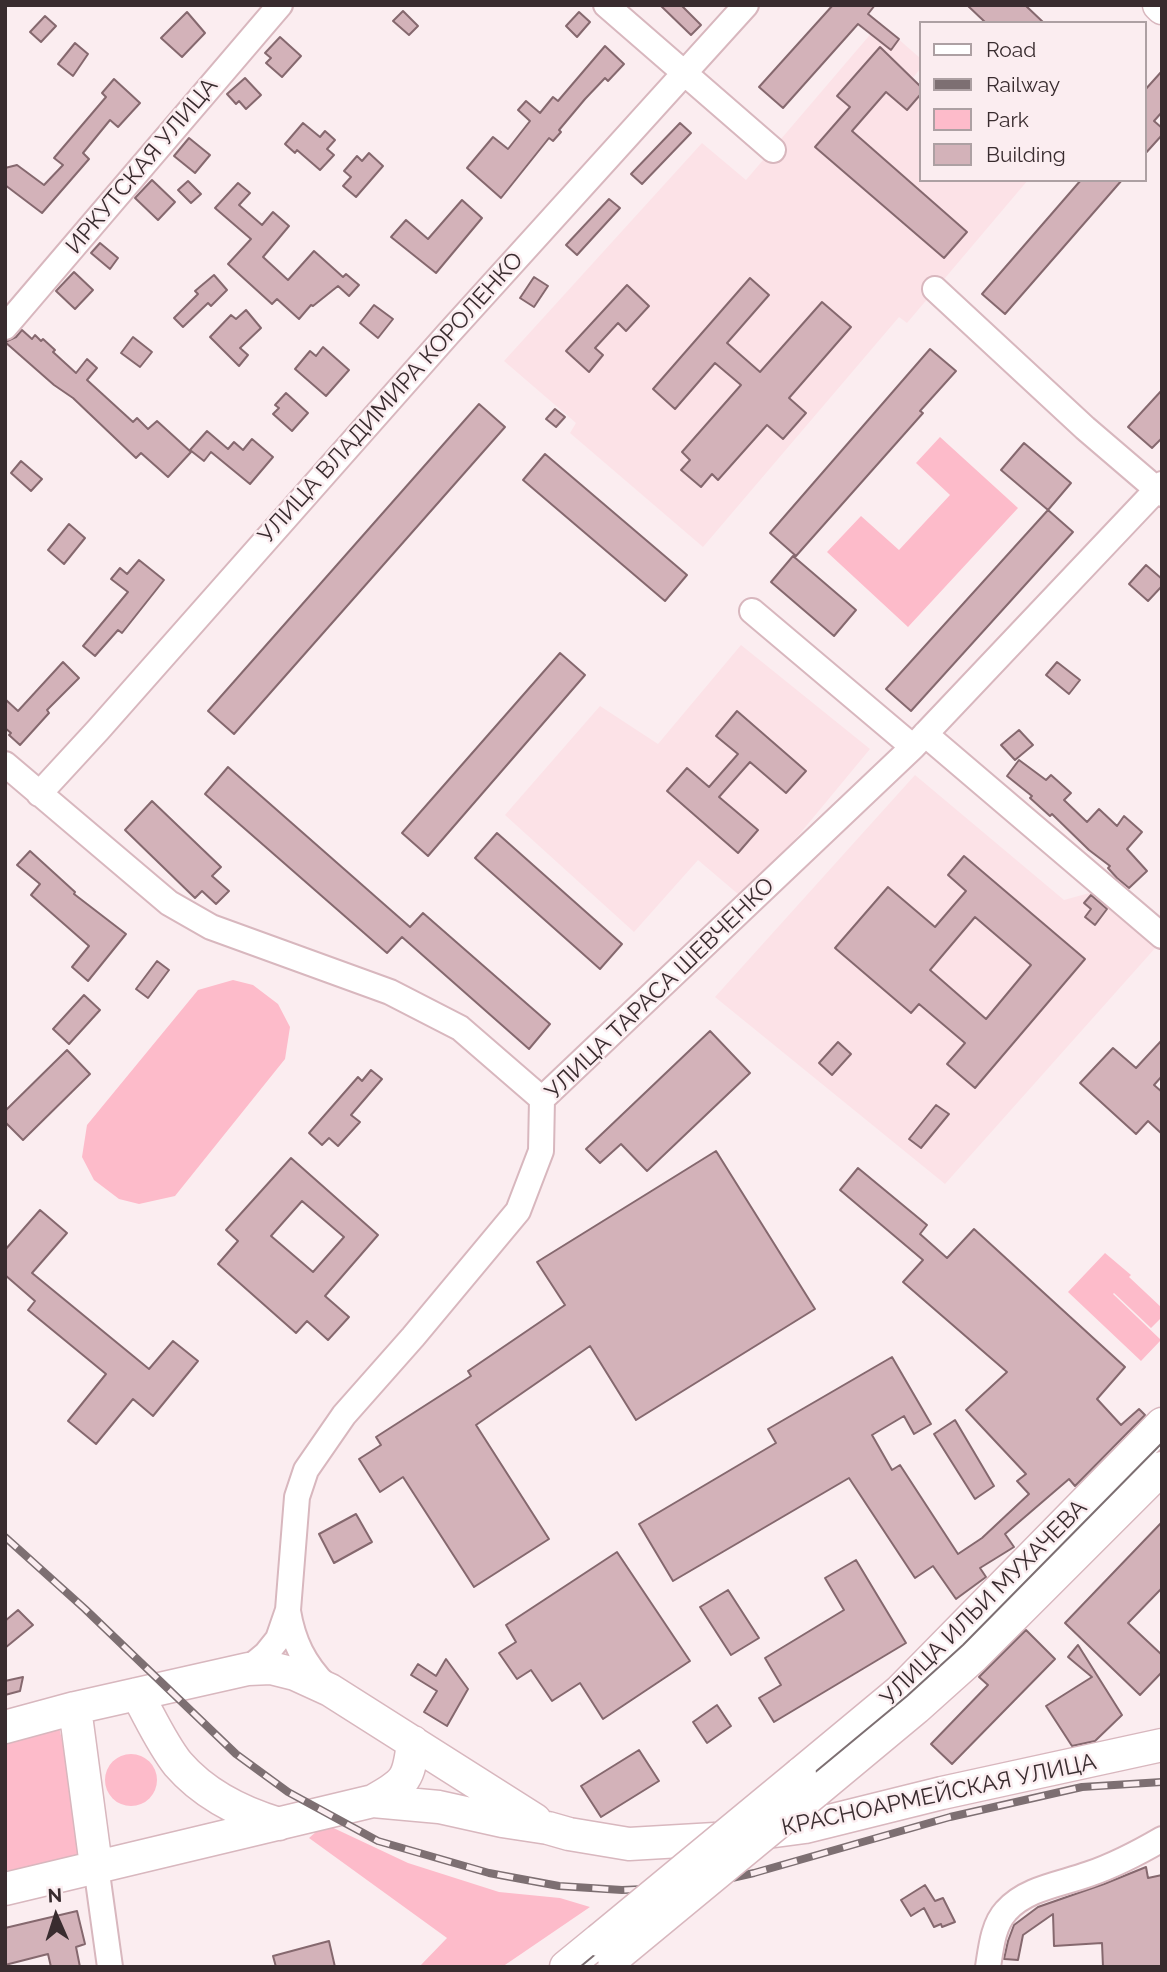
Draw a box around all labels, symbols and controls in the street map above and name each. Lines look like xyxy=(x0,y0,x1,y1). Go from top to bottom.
legend xyxy=(918,21,1146,182)
text: Road xyxy=(986,37,1036,62)
street label: ИРКУТСКАЯ УЛИЦА xyxy=(60,72,224,260)
text: Railway xyxy=(986,72,1060,97)
text: Park xyxy=(986,107,1029,132)
text: Building xyxy=(986,142,1066,167)
street label: УЛИЦА ВЛАДИМИРА КОРОЛЕНКО xyxy=(253,247,529,549)
street label: УЛИЦА ТАРАСА ШЕВЧЕНКО xyxy=(540,872,780,1106)
street label: УЛИЦА ИЛЬИ МУХАЧЕВА xyxy=(875,1494,1093,1712)
street label: КРАСНОАРМЕЙСКАЯ УЛИЦА xyxy=(779,1748,1099,1842)
north arrow xyxy=(21,1881,91,1951)
text: N xyxy=(47,1884,63,1906)

